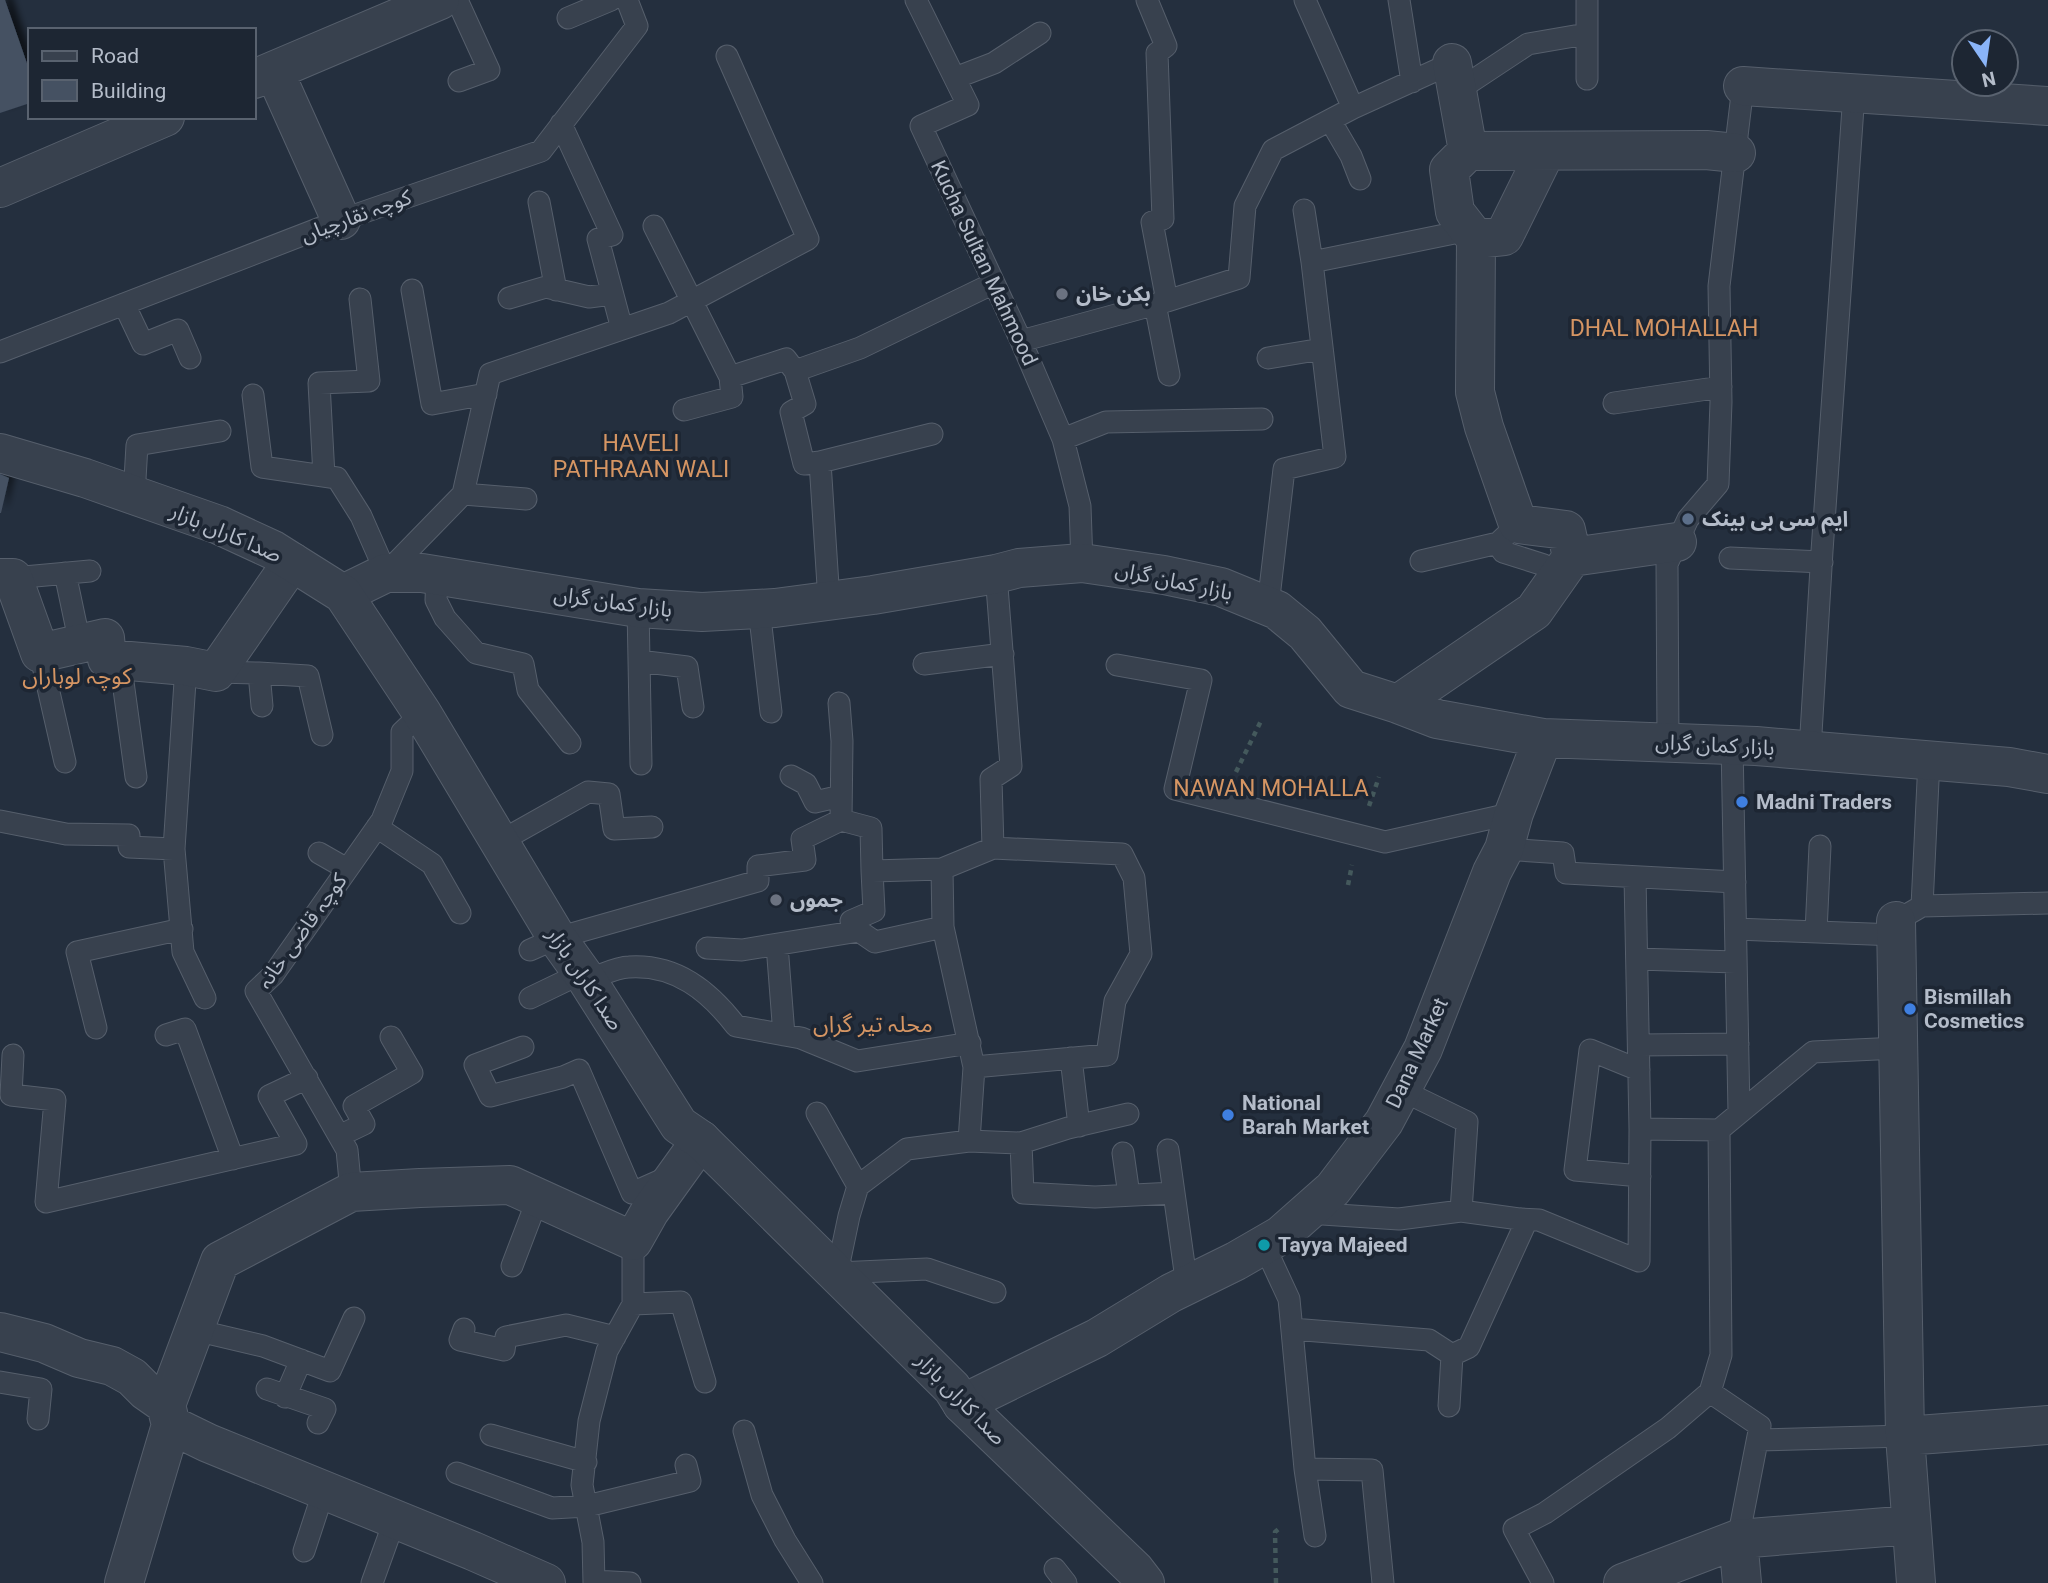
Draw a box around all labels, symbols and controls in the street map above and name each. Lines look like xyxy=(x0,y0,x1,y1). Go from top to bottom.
legend xyxy=(28,28,256,119)
north arrow xyxy=(1950,28,2020,98)
text: Road xyxy=(91,44,139,68)
text: N xyxy=(1980,66,1998,92)
text: Building xyxy=(91,79,166,103)
street label: Kucha Sultan Mahmood xyxy=(926,157,1042,369)
street label: کوچہ نقارچیاں xyxy=(297,185,415,248)
place label: بکن خان xyxy=(1076,282,1151,306)
marker: بکن خان xyxy=(1054,286,1070,302)
district label: DHAL MOHALLAH xyxy=(1570,315,1758,342)
district label: HAVELI PATHRAAN WALI xyxy=(553,430,729,483)
street label: صدا کاراں بازار xyxy=(166,498,285,567)
place label: ایم سی بی بینک xyxy=(1702,507,1848,534)
marker: ایم سی بی بینک xyxy=(1680,511,1696,527)
street label: بازار کمان گراں xyxy=(1113,557,1235,605)
street label: بازار کمان گراں xyxy=(552,582,674,622)
district label: کوچہ لوہاراں xyxy=(22,663,132,691)
street label: بازار کمان گراں xyxy=(1655,730,1775,760)
district label: NAWAN MOHALLA xyxy=(1173,775,1369,802)
place label: Madni Traders xyxy=(1756,790,1892,814)
marker: Madni Traders xyxy=(1734,794,1750,810)
street label: کوچہ قاضی خانہ xyxy=(252,869,353,993)
place label: جموں xyxy=(790,888,843,912)
marker: جموں xyxy=(768,892,784,908)
street label: صدا کاراں بازار xyxy=(541,922,628,1035)
place label: Bismillah Cosmetics xyxy=(1924,985,2025,1033)
street label: Dana Market xyxy=(1381,994,1453,1112)
marker: Bismillah Cosmetics xyxy=(1902,1001,1918,1017)
district label: محلہ تیر گراں xyxy=(813,1011,933,1038)
place label: National Barah Market xyxy=(1242,1091,1369,1139)
marker: National Barah Market xyxy=(1220,1107,1236,1123)
place label: Tayya Majeed xyxy=(1278,1233,1408,1257)
marker: Tayya Majeed xyxy=(1256,1237,1272,1253)
street label: صدا کاراں بازار xyxy=(911,1347,1011,1450)

